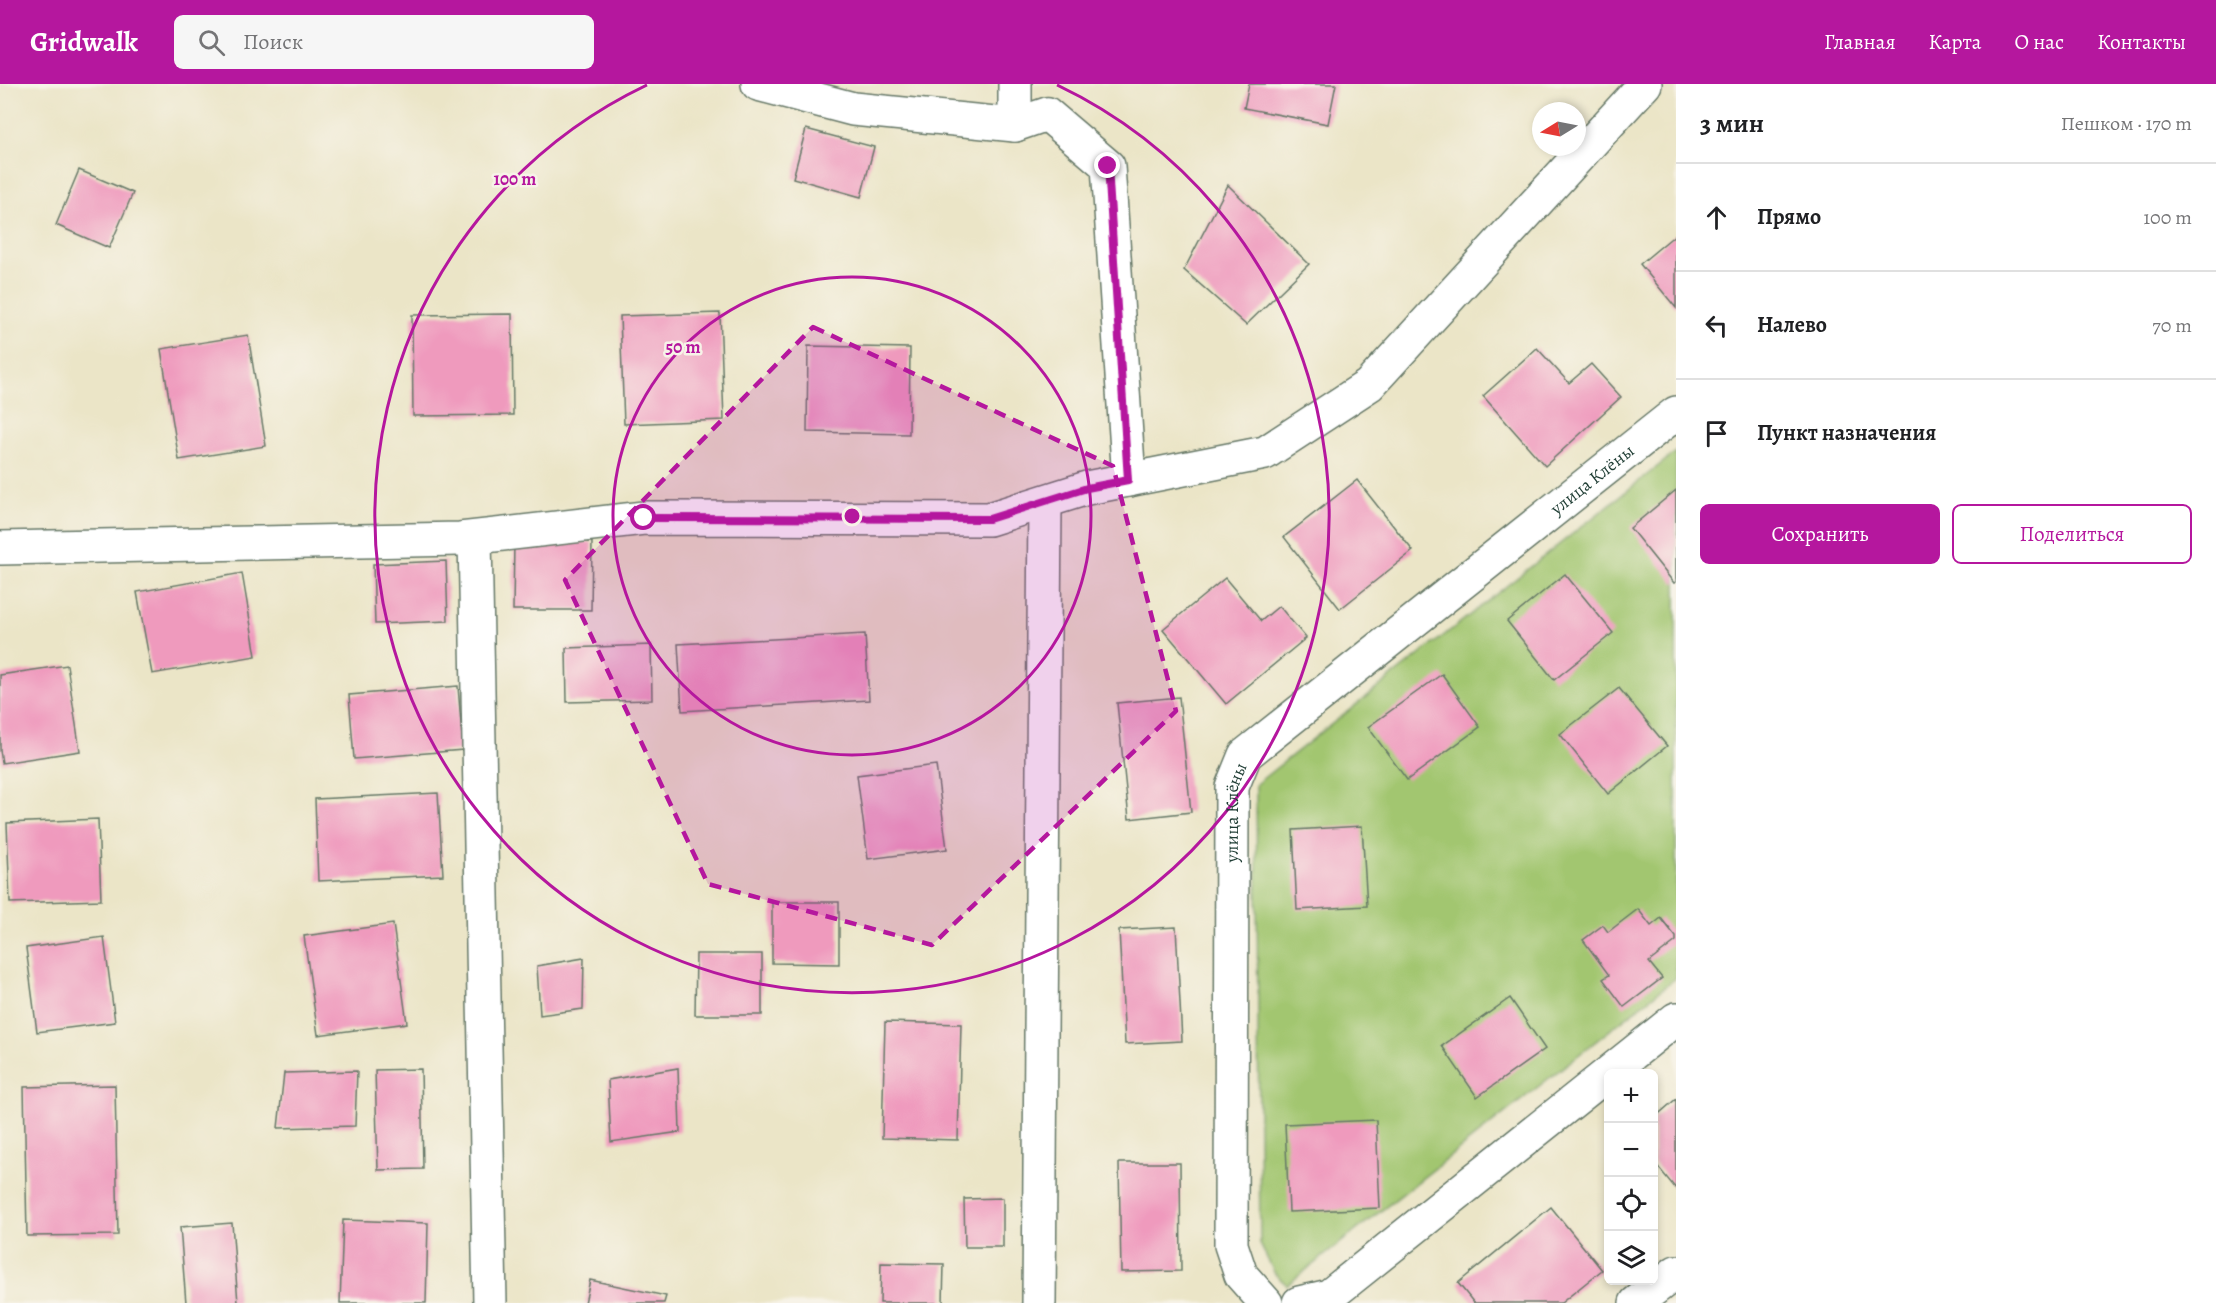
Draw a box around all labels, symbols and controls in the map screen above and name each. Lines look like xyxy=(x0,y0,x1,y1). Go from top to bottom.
search box xyxy=(174,15,594,69)
text: Gridwalk xyxy=(30,23,138,61)
icon: search xyxy=(195,26,228,59)
text: Поиск xyxy=(243,27,303,57)
text: Главная xyxy=(1824,28,1896,56)
text: Карта xyxy=(1929,28,1981,56)
text: О нас xyxy=(2014,28,2064,56)
text: Контакты xyxy=(2097,28,2186,56)
north arrow xyxy=(1532,102,1586,156)
text: 3 мин xyxy=(1700,106,1764,141)
text: Пешком · 170 m xyxy=(2061,110,2192,137)
route end xyxy=(1094,152,1120,178)
text: 100 m xyxy=(494,167,536,191)
icon: ahead xyxy=(1700,201,1733,234)
text: Прямо xyxy=(1757,202,1821,232)
text: 100 m xyxy=(2143,204,2192,231)
icon: left xyxy=(1700,309,1733,342)
text: Налево xyxy=(1757,310,1827,340)
text: 70 m xyxy=(2152,312,2192,339)
text: 50 m xyxy=(666,335,700,359)
icon: arrive xyxy=(1700,417,1733,450)
text: Пункт назначения xyxy=(1757,418,1936,448)
street label: улица Клёны xyxy=(1545,439,1639,521)
route start xyxy=(630,504,656,530)
button: Сохранить xyxy=(1700,504,1940,564)
button: Поделиться xyxy=(1952,504,2192,564)
centre of rings xyxy=(842,506,862,526)
street label: улица Клёны xyxy=(1220,759,1253,864)
map controls xyxy=(1604,1069,1658,1285)
button: + xyxy=(1604,1069,1658,1123)
button: − xyxy=(1604,1123,1658,1177)
button: locate xyxy=(1604,1177,1658,1231)
button: layers xyxy=(1604,1231,1658,1285)

